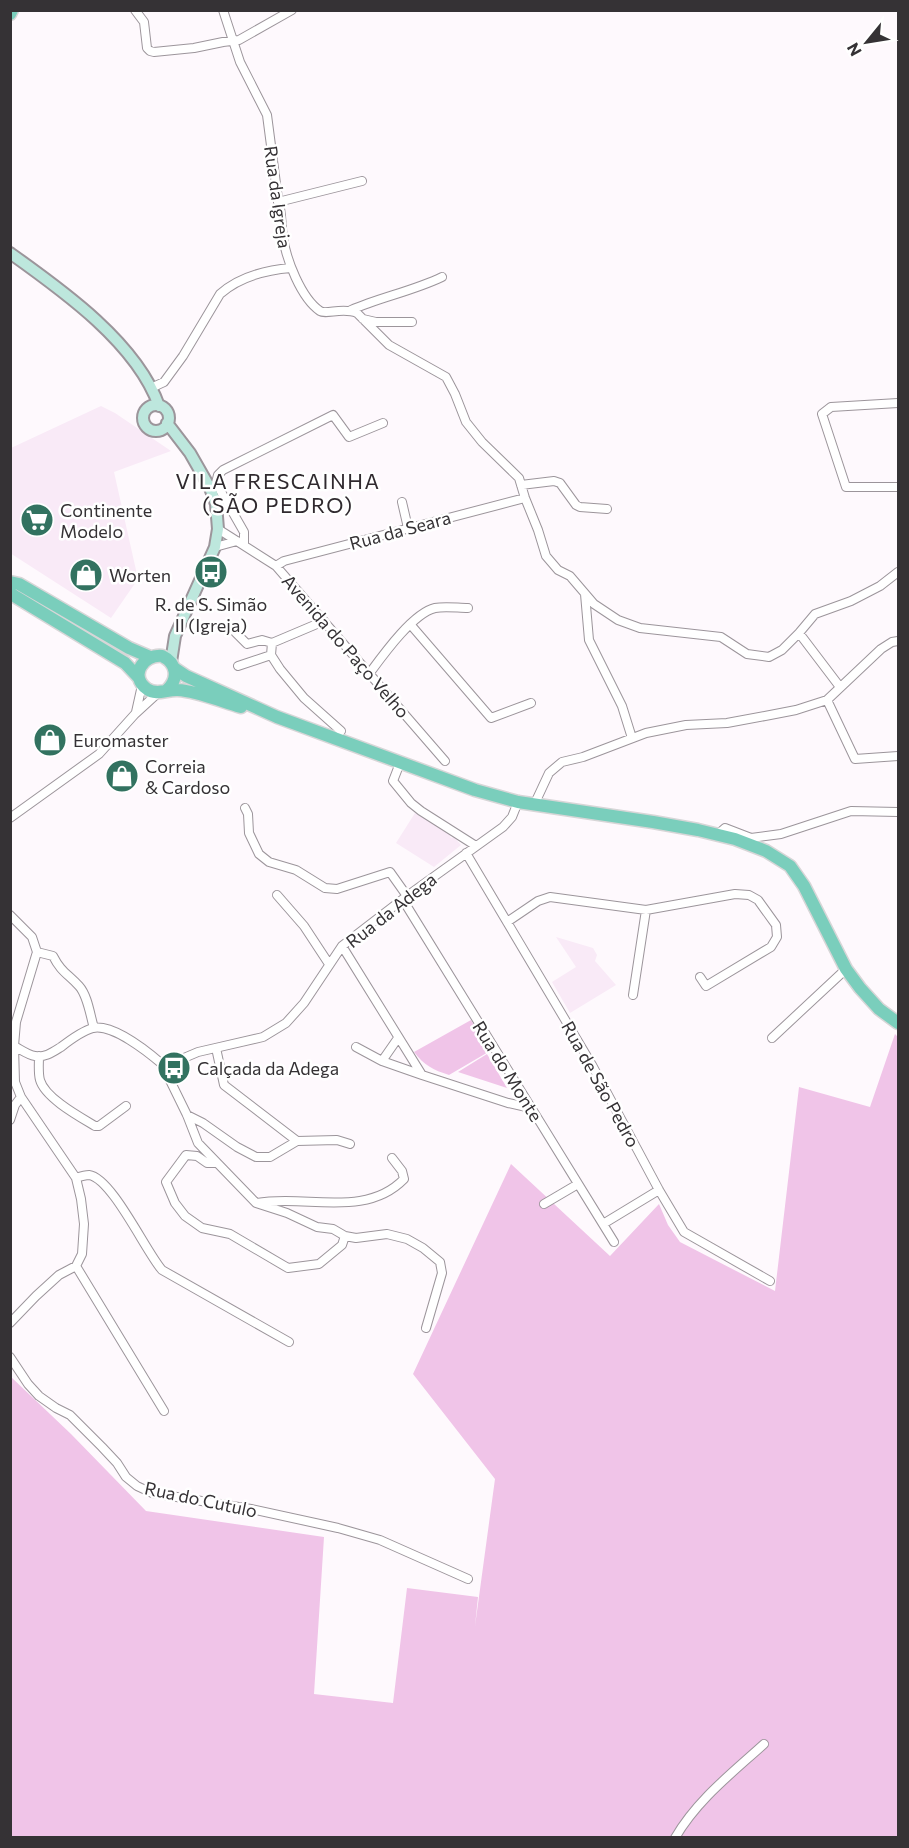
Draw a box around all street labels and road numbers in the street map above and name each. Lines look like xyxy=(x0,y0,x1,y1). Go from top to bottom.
street label: Rua da Igreja xyxy=(260,144,296,250)
street label: Rua da Seara xyxy=(347,506,453,554)
street label: Avenida do Paço Velho xyxy=(278,570,414,722)
street label: Rua da Adega xyxy=(341,868,441,952)
street label: Rua do Monte xyxy=(468,1017,548,1125)
street label: Rua de São Pedro xyxy=(557,1017,645,1151)
street label: Rua do Cutulo xyxy=(143,1476,259,1522)

